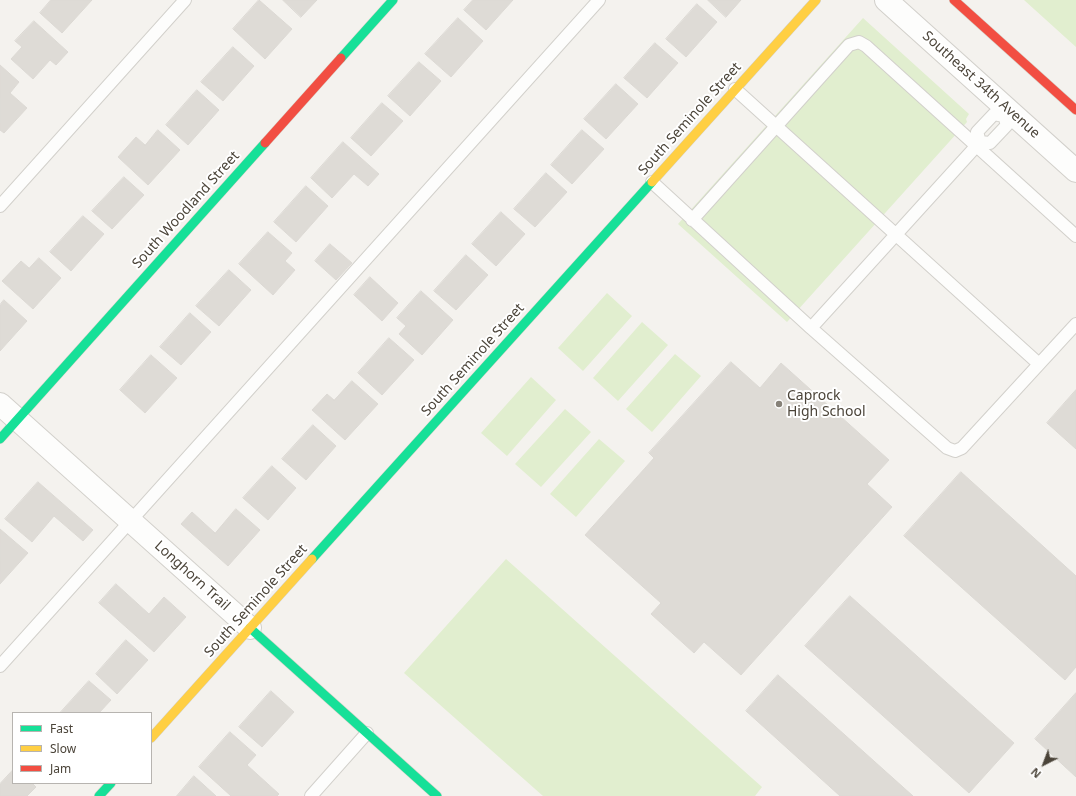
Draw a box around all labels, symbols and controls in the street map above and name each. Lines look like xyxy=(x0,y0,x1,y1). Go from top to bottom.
street label: Southeast 34th Avenue xyxy=(919,28,1043,142)
street label: South Seminole Street xyxy=(635,59,745,179)
street label: South Woodland Street xyxy=(129,148,243,272)
street label: South Seminole Street xyxy=(418,300,528,420)
place label: Caprock High School xyxy=(787,388,865,420)
marker: Caprock High School xyxy=(774,399,784,409)
street label: Longhorn Trail xyxy=(151,538,233,614)
street label: South Seminole Street xyxy=(201,541,311,661)
legend xyxy=(12,712,152,784)
text: Fast xyxy=(50,720,73,737)
text: Slow xyxy=(50,740,76,757)
north arrow xyxy=(1024,744,1064,784)
text: Jam xyxy=(50,760,71,777)
text: N xyxy=(1027,765,1044,782)

